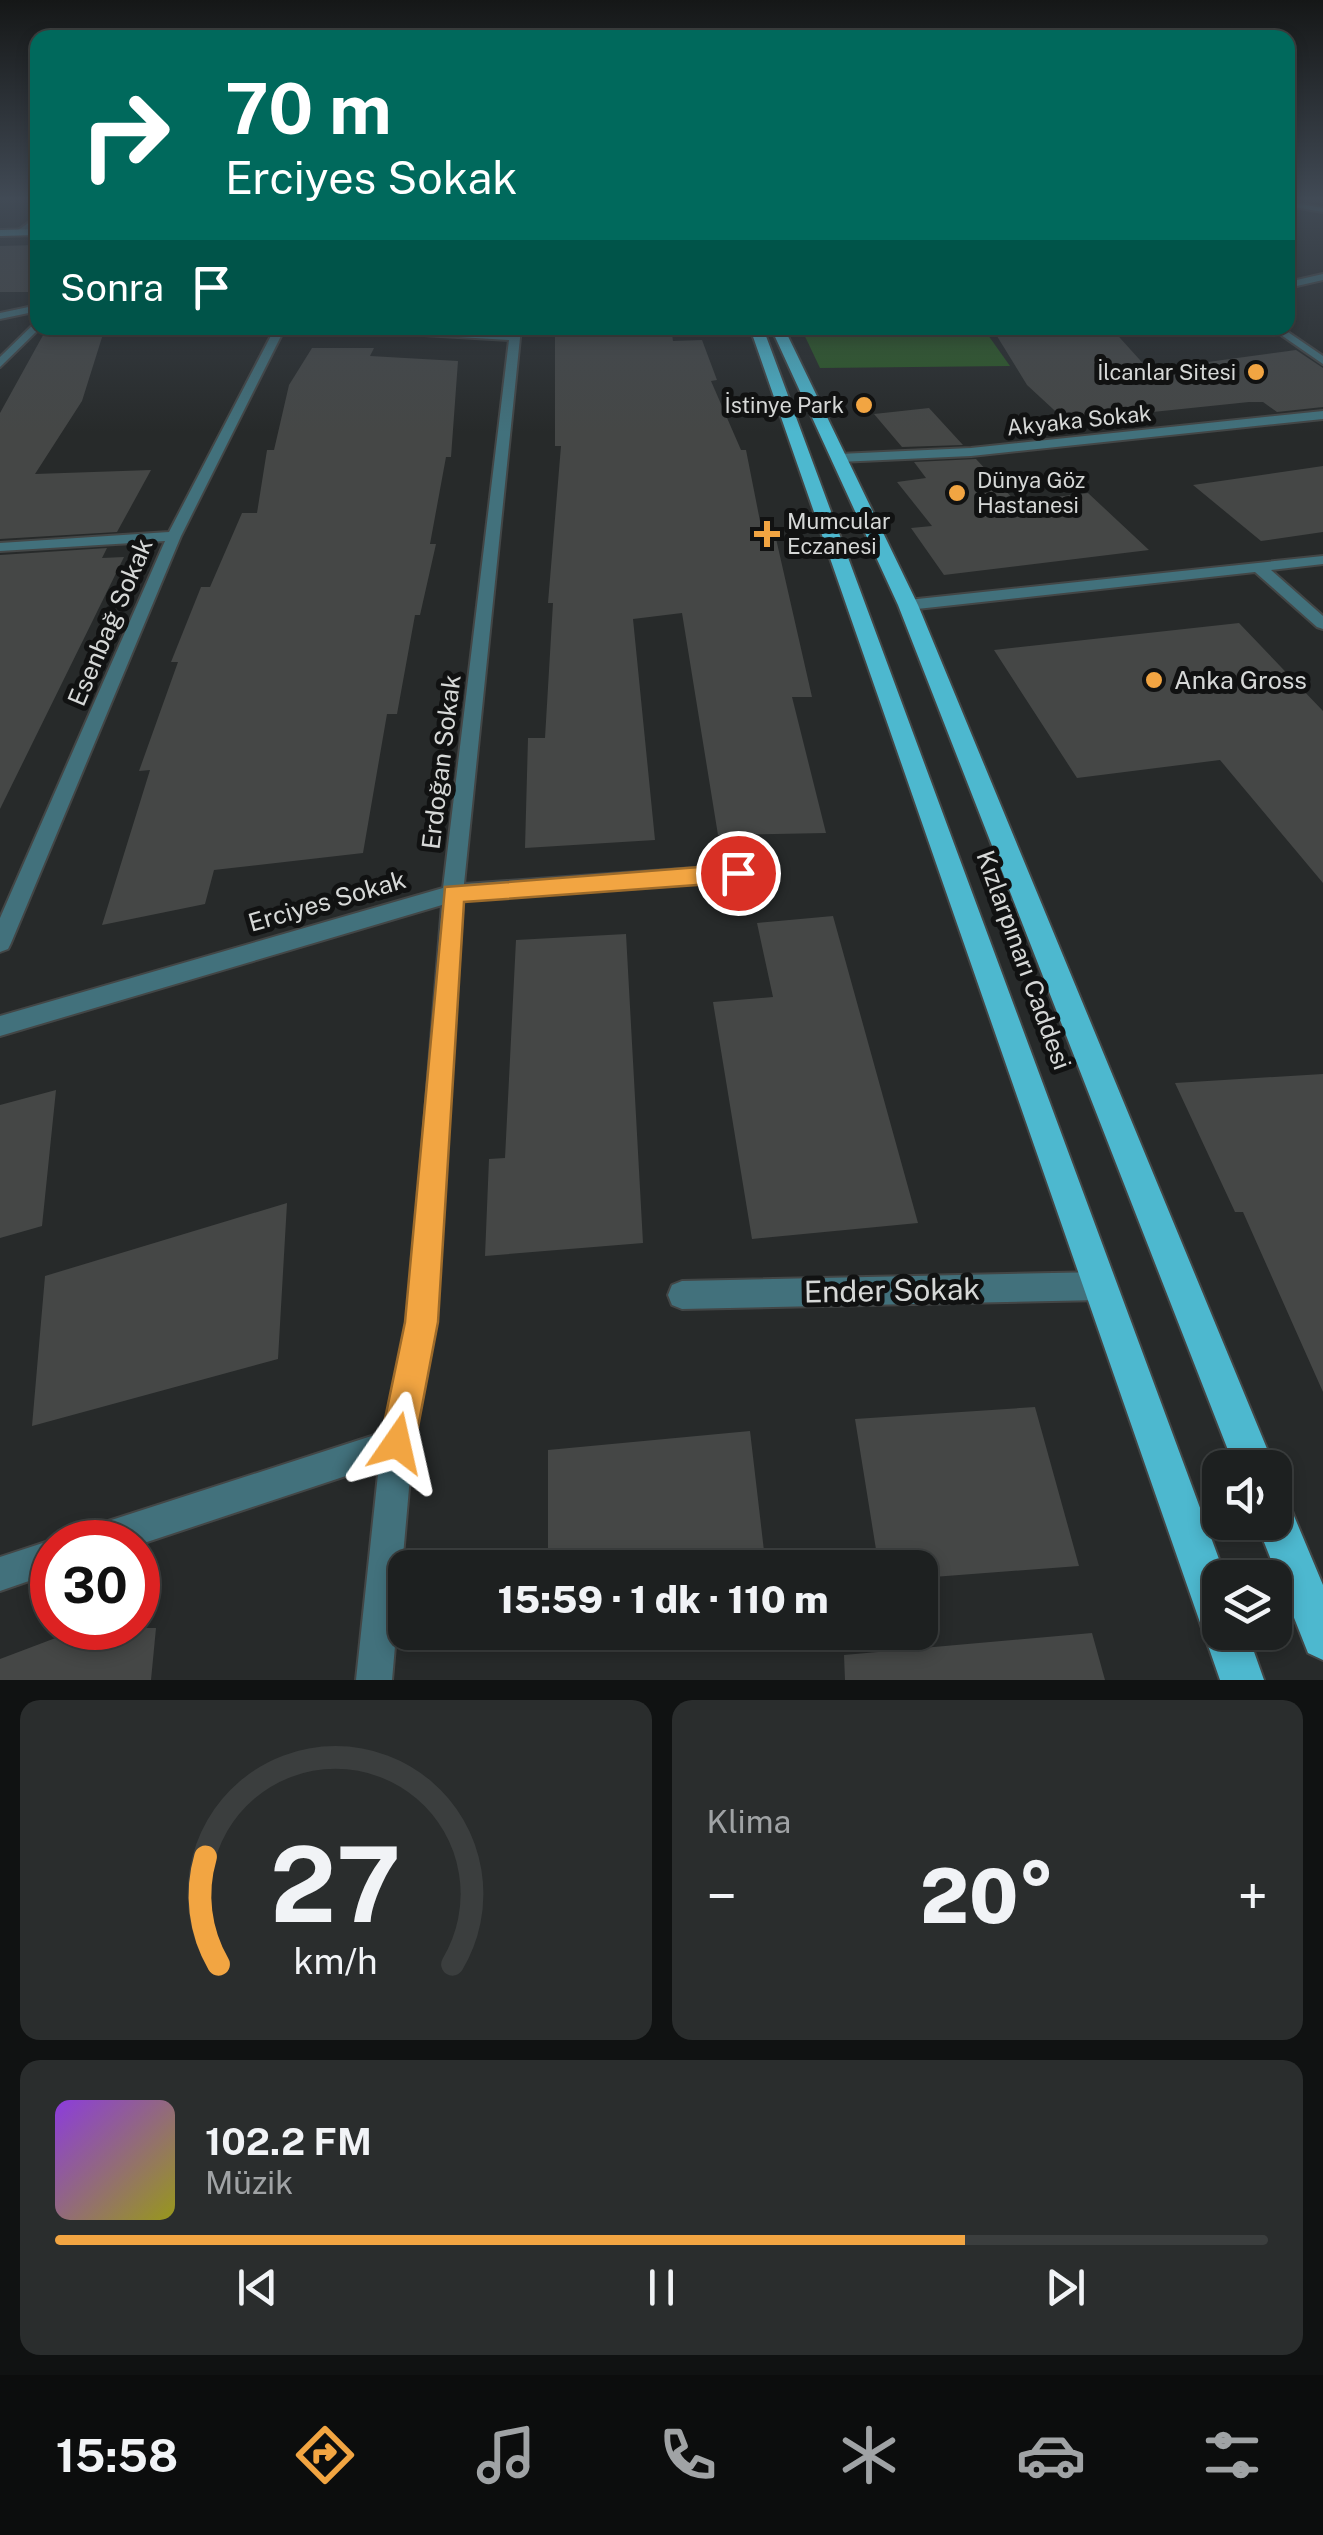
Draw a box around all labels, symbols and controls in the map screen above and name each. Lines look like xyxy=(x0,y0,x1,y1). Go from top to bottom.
text: 70 m xyxy=(225,67,392,150)
icon: right xyxy=(60,70,190,200)
text: Erciyes Sokak xyxy=(225,151,518,204)
icon: arrive xyxy=(184,260,239,315)
text: Sonra xyxy=(60,265,164,310)
place label: İlcanlar Sitesi xyxy=(1097,358,1236,385)
marker: İlcanlar Sitesi xyxy=(1245,361,1267,383)
place label: İstinye Park xyxy=(724,391,844,418)
marker: İstinye Park xyxy=(853,394,875,416)
street label: Akyaka Sokak xyxy=(1005,399,1153,441)
place label: Dünya Göz Hastanesi xyxy=(977,467,1085,518)
marker: Dünya Göz Hastanesi xyxy=(946,482,968,504)
place label: Mumcular Eczanesi xyxy=(787,508,891,559)
marker: Mumcular Eczanesi xyxy=(756,523,778,545)
street label: Esenbağ Sokak xyxy=(61,534,159,710)
place label: Anka Gross xyxy=(1174,665,1307,695)
marker: Anka Gross xyxy=(1143,669,1165,691)
street label: Erdoğan Sokak xyxy=(415,673,467,851)
pin xyxy=(696,831,781,916)
icon: arrive xyxy=(711,846,766,901)
street label: Kızlarpınarı Caddesi xyxy=(970,846,1078,1074)
street label: Erciyes Sokak xyxy=(245,864,409,938)
street label: Ender Sokak xyxy=(804,1270,980,1310)
position arrow xyxy=(345,1391,449,1495)
map controls xyxy=(1202,1450,1292,1650)
button: sound xyxy=(1202,1450,1292,1540)
speed limit sign: 30 xyxy=(30,1520,160,1650)
button: layers xyxy=(1202,1560,1292,1650)
text: 15:59 · 1 dk · 110 m xyxy=(497,1577,829,1622)
text: Klima xyxy=(707,1803,791,1840)
text: 27 xyxy=(270,1823,401,1945)
text: 20° xyxy=(920,1852,1054,1940)
text: − xyxy=(707,1864,737,1928)
text: + xyxy=(1237,1864,1268,1928)
text: km/h xyxy=(294,1940,378,1982)
text: 102.2 FM xyxy=(205,2119,372,2164)
text: Müzik xyxy=(205,2164,293,2201)
icon: previous xyxy=(230,2260,285,2315)
icon: pause xyxy=(634,2260,689,2315)
icon: next xyxy=(1038,2260,1093,2315)
icon: directions xyxy=(290,2420,360,2490)
icon: music xyxy=(471,2420,541,2490)
icon: phone xyxy=(653,2420,723,2490)
icon: climate xyxy=(834,2420,904,2490)
icon: car xyxy=(1016,2420,1086,2490)
icon: filters xyxy=(1197,2420,1267,2490)
text: 15:58 xyxy=(56,2429,178,2482)

